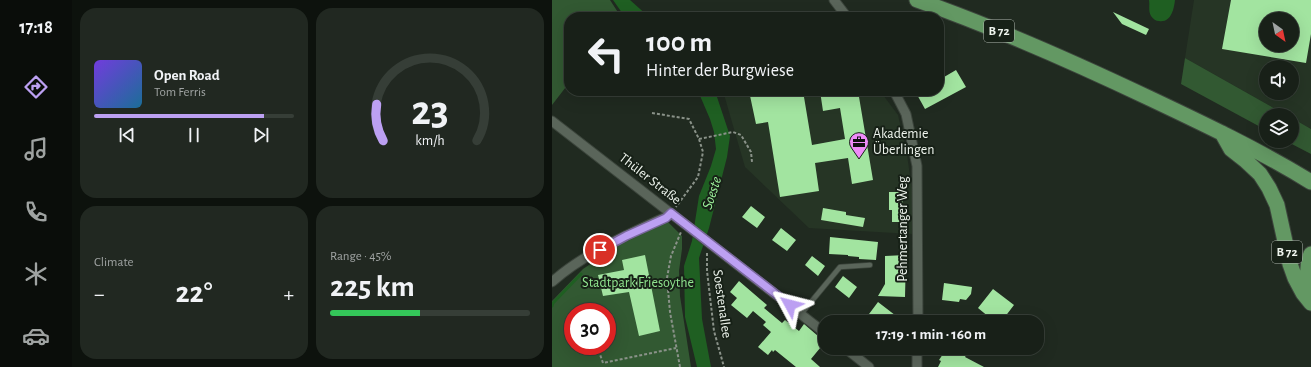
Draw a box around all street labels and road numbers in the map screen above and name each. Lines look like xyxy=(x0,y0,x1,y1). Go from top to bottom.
road number: B 72 xyxy=(984,20,1014,42)
street label: Thüler Straße xyxy=(617,151,683,207)
street label: Pehmertanger Weg xyxy=(896,176,910,282)
road number: B 72 xyxy=(1272,241,1302,263)
street label: Soestenallee xyxy=(710,269,734,339)

